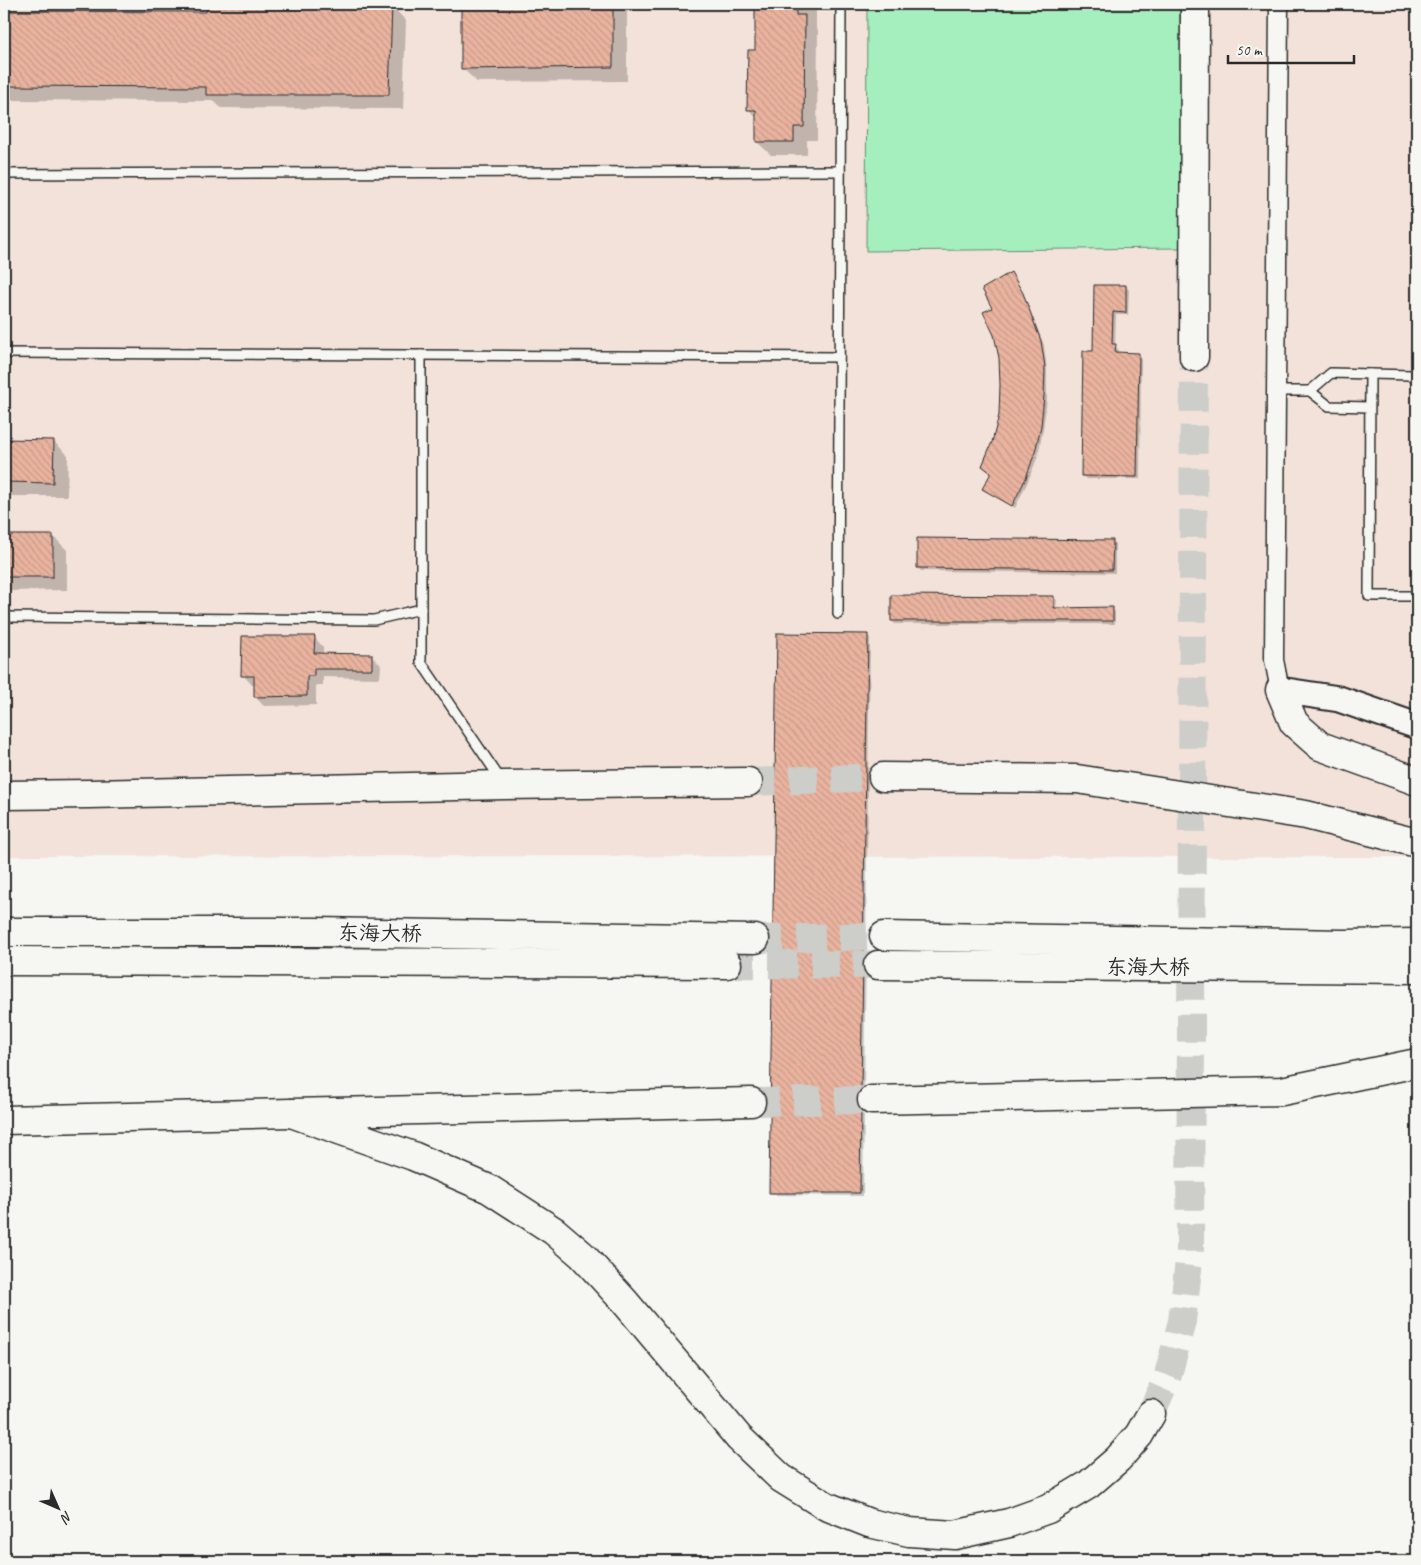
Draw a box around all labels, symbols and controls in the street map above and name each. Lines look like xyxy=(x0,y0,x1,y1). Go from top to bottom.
scale bar xyxy=(1228,32,1355,64)
text: 50 m xyxy=(1236,41,1263,60)
street label: 东海大桥 xyxy=(338,919,422,947)
street label: 东海大桥 xyxy=(1106,954,1190,980)
north arrow xyxy=(32,1482,82,1532)
text: N xyxy=(56,1508,76,1528)

